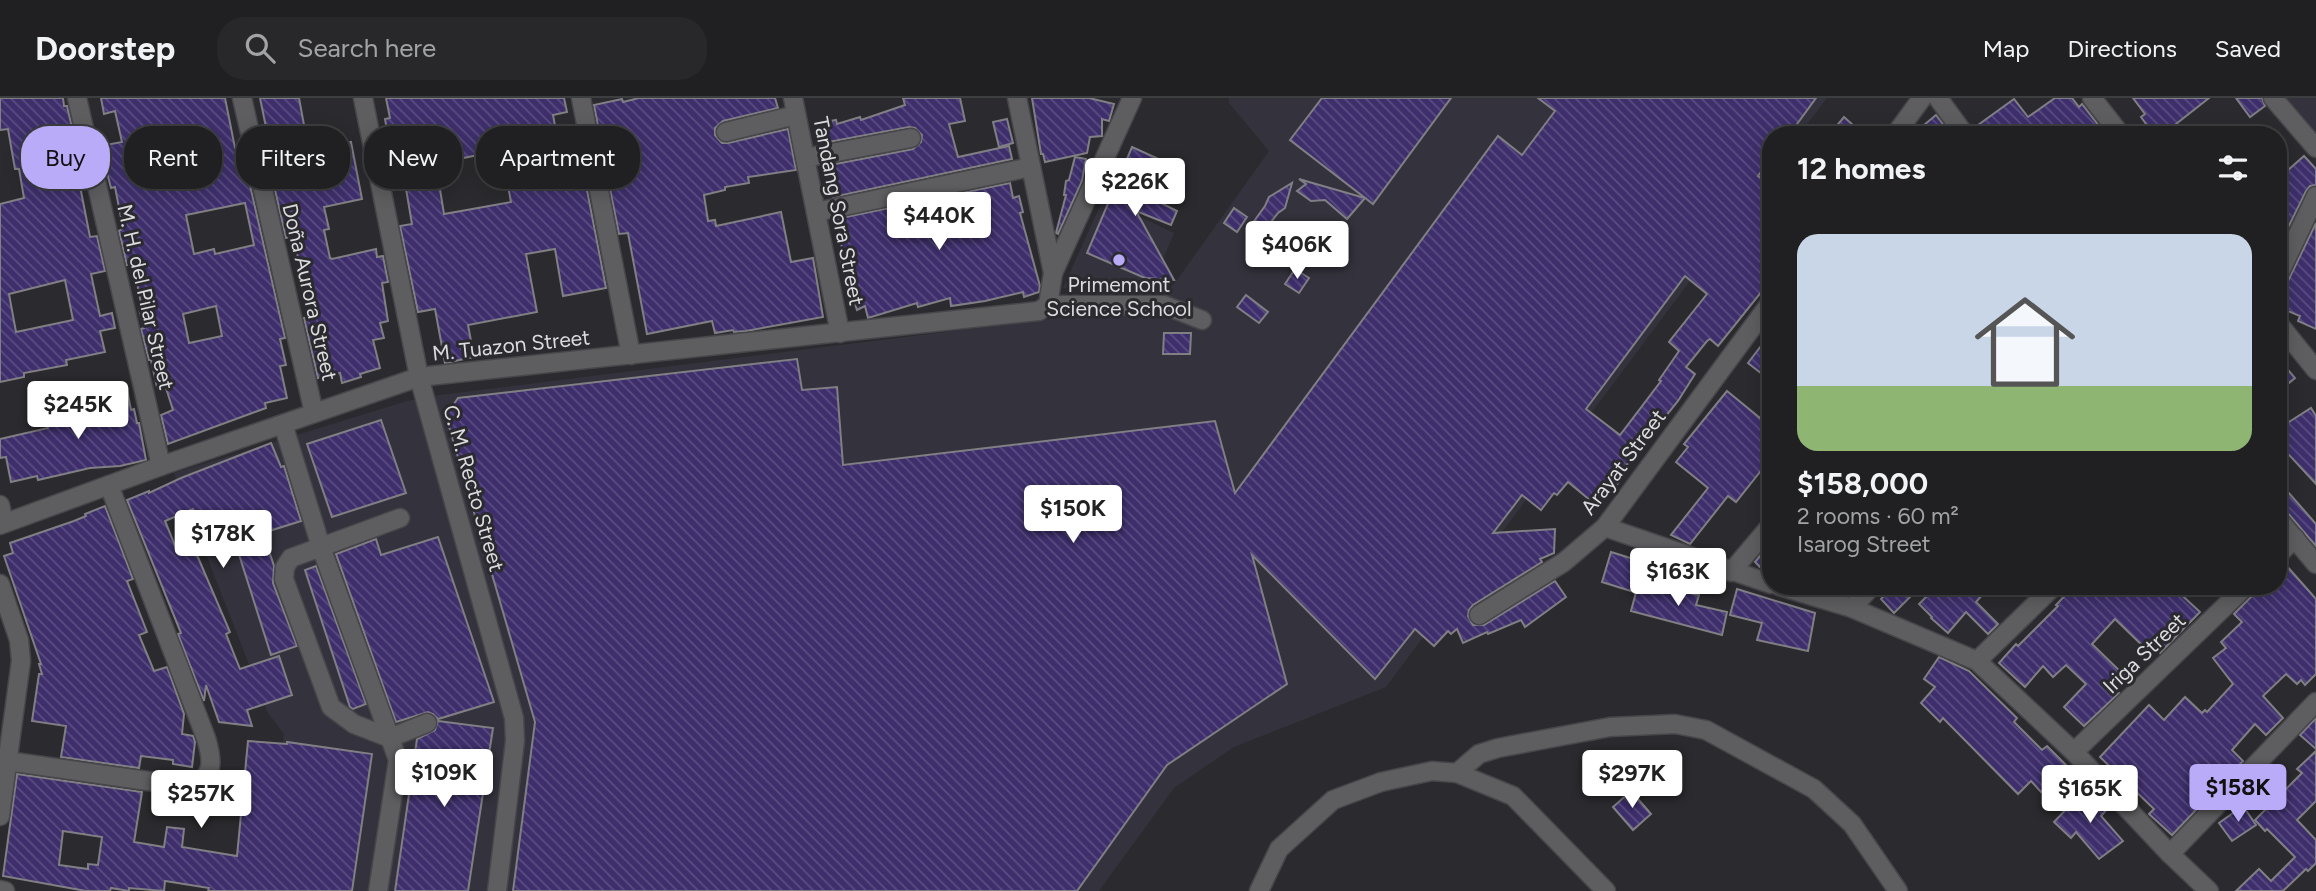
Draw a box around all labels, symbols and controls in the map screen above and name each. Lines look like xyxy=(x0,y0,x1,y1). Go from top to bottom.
search box xyxy=(217,17,707,80)
text: Doorstep xyxy=(35,29,175,68)
icon: search xyxy=(241,29,279,67)
text: Search here xyxy=(297,32,436,64)
text: Map xyxy=(1983,34,2029,63)
text: Directions xyxy=(2067,34,2177,63)
text: Saved xyxy=(2215,34,2281,63)
street label: Tandang Sora Street xyxy=(808,114,870,308)
chip: Buy xyxy=(21,126,110,189)
chip: Rent xyxy=(124,126,222,189)
chip: Filters xyxy=(236,126,350,189)
chip: New xyxy=(364,126,462,189)
chip: Apartment xyxy=(476,126,640,189)
icon: filters xyxy=(2214,149,2252,187)
text: 12 homes xyxy=(1797,150,1925,187)
pin: $226K xyxy=(1086,158,1184,218)
text: $226K xyxy=(1101,167,1169,195)
pin: $440K xyxy=(890,192,988,252)
street label: Doña Aurora Street xyxy=(277,201,343,383)
text: $440K xyxy=(903,201,975,229)
street label: M. H. del Pilar Street xyxy=(112,202,180,392)
pin: $406K xyxy=(1248,222,1346,281)
text: $406K xyxy=(1262,230,1332,258)
marker: Primemont Science School xyxy=(1111,252,1127,268)
place label: Primemont Science School xyxy=(1046,272,1192,321)
icon: home xyxy=(1962,279,2088,405)
street label: M. Tuazon Street xyxy=(431,324,591,366)
pin: $245K xyxy=(29,382,127,441)
text: $245K xyxy=(43,390,113,418)
street label: C. M. Recto Street xyxy=(438,402,510,574)
street label: Arayat Street xyxy=(1575,404,1671,520)
text: $158,000 xyxy=(1797,465,1928,502)
pin: $150K xyxy=(1024,486,1122,545)
text: $150K xyxy=(1040,494,1106,522)
text: 2 rooms · 60 m² xyxy=(1797,502,1959,530)
pin: $178K xyxy=(174,510,272,570)
text: $178K xyxy=(191,519,255,547)
text: Isarog Street xyxy=(1797,530,1930,558)
pin: $163K xyxy=(1629,548,1727,608)
text: $163K xyxy=(1646,557,1710,585)
street label: Iriga Street xyxy=(2098,608,2190,698)
pin: $109K xyxy=(395,750,493,809)
pin: $297K xyxy=(1583,750,1681,810)
text: $109K xyxy=(411,758,477,786)
text: $297K xyxy=(1598,759,1666,787)
pin: $158K xyxy=(2189,764,2287,824)
pin: $165K xyxy=(2041,766,2139,825)
pin: $257K xyxy=(152,770,250,830)
text: $158K xyxy=(2205,773,2271,801)
text: $165K xyxy=(2058,774,2122,802)
text: $257K xyxy=(167,779,235,807)

